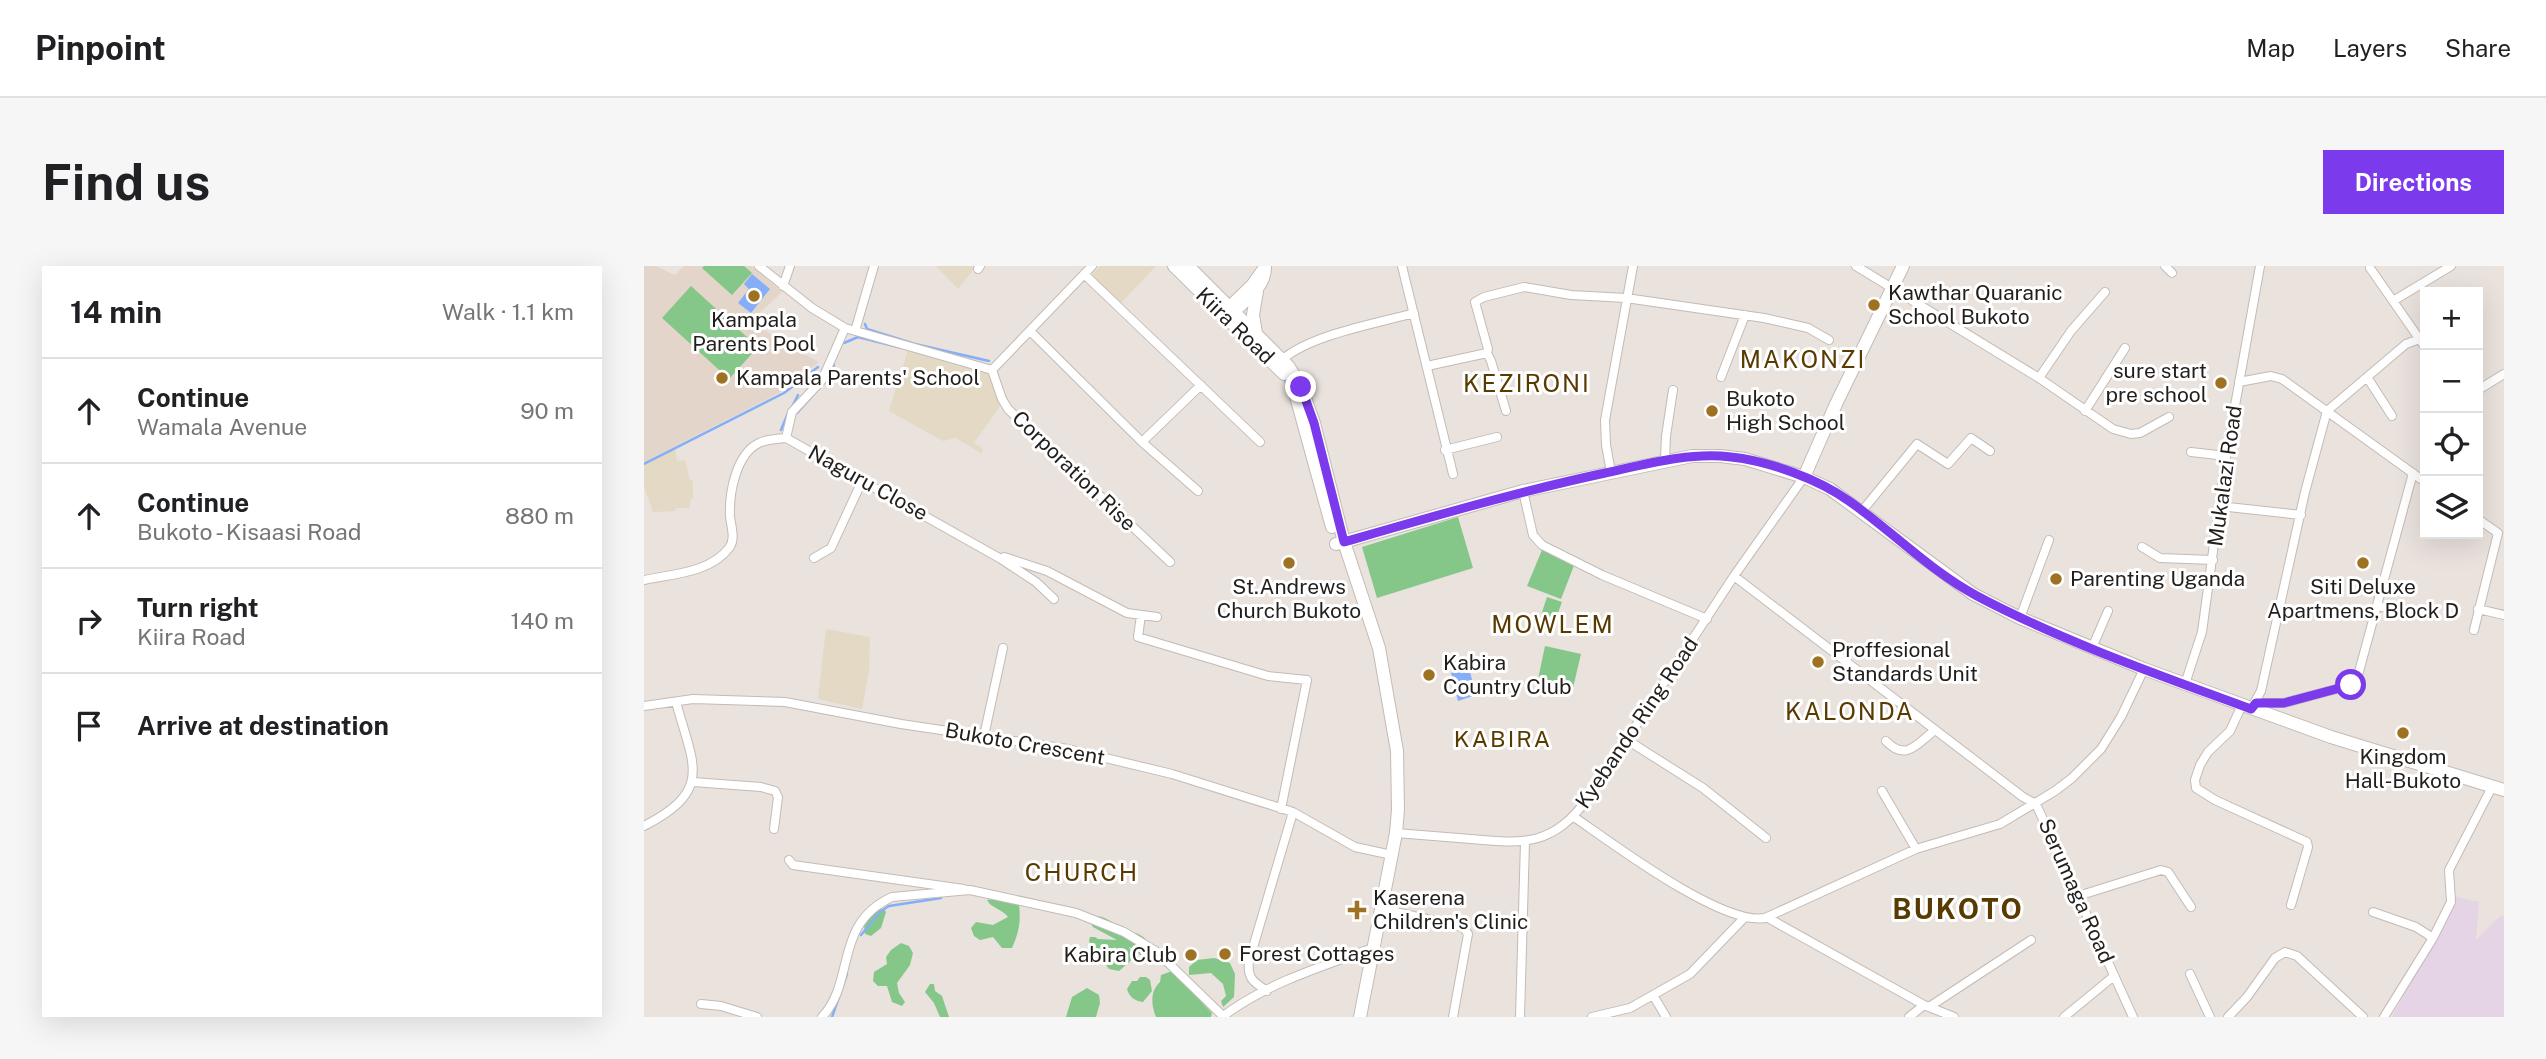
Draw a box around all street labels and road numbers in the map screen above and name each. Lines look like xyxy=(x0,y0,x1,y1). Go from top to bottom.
street label: Kiira Road xyxy=(1191,282,1280,369)
street label: Mukalazi Road xyxy=(2202,404,2247,548)
street label: Corporation Rise xyxy=(1007,405,1141,536)
street label: Naguru Close xyxy=(804,439,932,526)
street label: Kyebando Ring Road xyxy=(1570,632,1703,813)
street label: Bukoto Crescent xyxy=(943,717,1107,770)
street label: Serumaga Road xyxy=(2033,815,2119,967)

